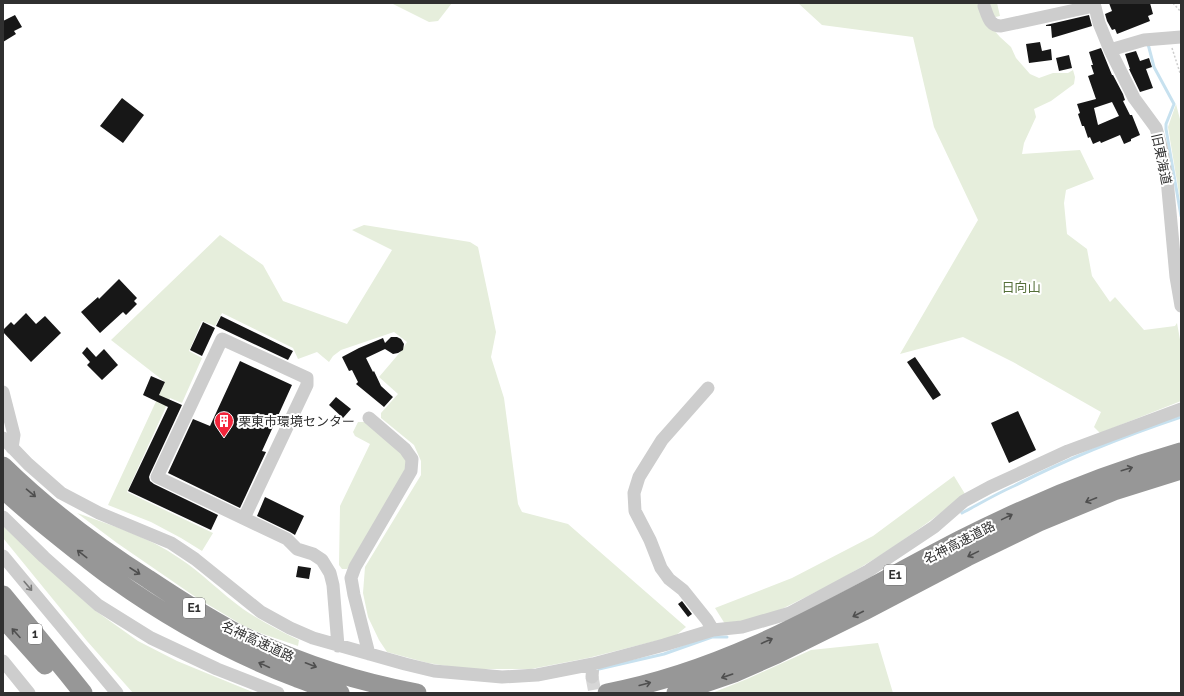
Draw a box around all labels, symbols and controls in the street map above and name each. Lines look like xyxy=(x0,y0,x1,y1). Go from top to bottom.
street label: 旧東海道 xyxy=(1149,132,1174,186)
park label: 日向山 xyxy=(1001,280,1041,295)
building icon: 栗東市環境センター xyxy=(213,410,235,438)
place label: 栗東市環境センター xyxy=(238,414,355,429)
one-way arrow xyxy=(1121,464,1133,472)
one-way arrow xyxy=(26,488,37,497)
one-way arrow xyxy=(1086,497,1098,505)
one-way arrow xyxy=(1001,513,1013,520)
street label: 名神高速道路 xyxy=(921,518,997,567)
one-way arrow xyxy=(76,550,87,558)
one-way arrow xyxy=(967,551,979,558)
road number: E1 xyxy=(884,565,906,585)
one-way arrow xyxy=(129,567,140,575)
one-way arrow xyxy=(23,580,32,591)
road number: E1 xyxy=(183,598,205,618)
one-way arrow xyxy=(852,611,864,618)
street label: 名神高速道路 xyxy=(219,618,296,665)
road number: 1 xyxy=(28,624,42,644)
one-way arrow xyxy=(11,628,20,638)
one-way arrow xyxy=(761,637,773,644)
one-way arrow xyxy=(259,661,271,668)
one-way arrow xyxy=(304,661,316,669)
one-way arrow xyxy=(722,672,734,680)
one-way arrow xyxy=(638,680,651,688)

